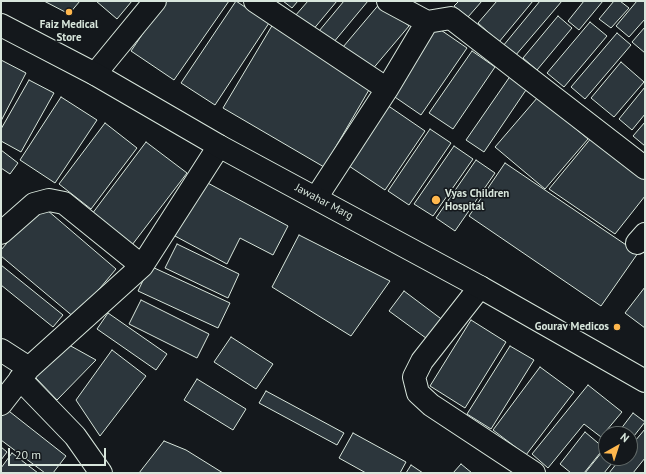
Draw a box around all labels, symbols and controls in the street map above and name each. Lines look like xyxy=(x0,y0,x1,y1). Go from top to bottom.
marker: Faiz Medical Store xyxy=(64,7,74,17)
place label: Faiz Medical Store xyxy=(40,18,98,44)
street label: Jawahar Marg xyxy=(293,181,355,223)
place label: Vyas Children Hospital xyxy=(445,187,509,213)
marker: Vyas Children Hospital xyxy=(430,194,442,206)
place label: Gourav Medicos xyxy=(535,320,609,334)
marker: Gourav Medicos xyxy=(612,322,622,332)
north arrow xyxy=(598,426,638,466)
text: N xyxy=(618,430,632,445)
scale bar xyxy=(10,440,108,466)
text: 20 m xyxy=(15,447,41,462)

